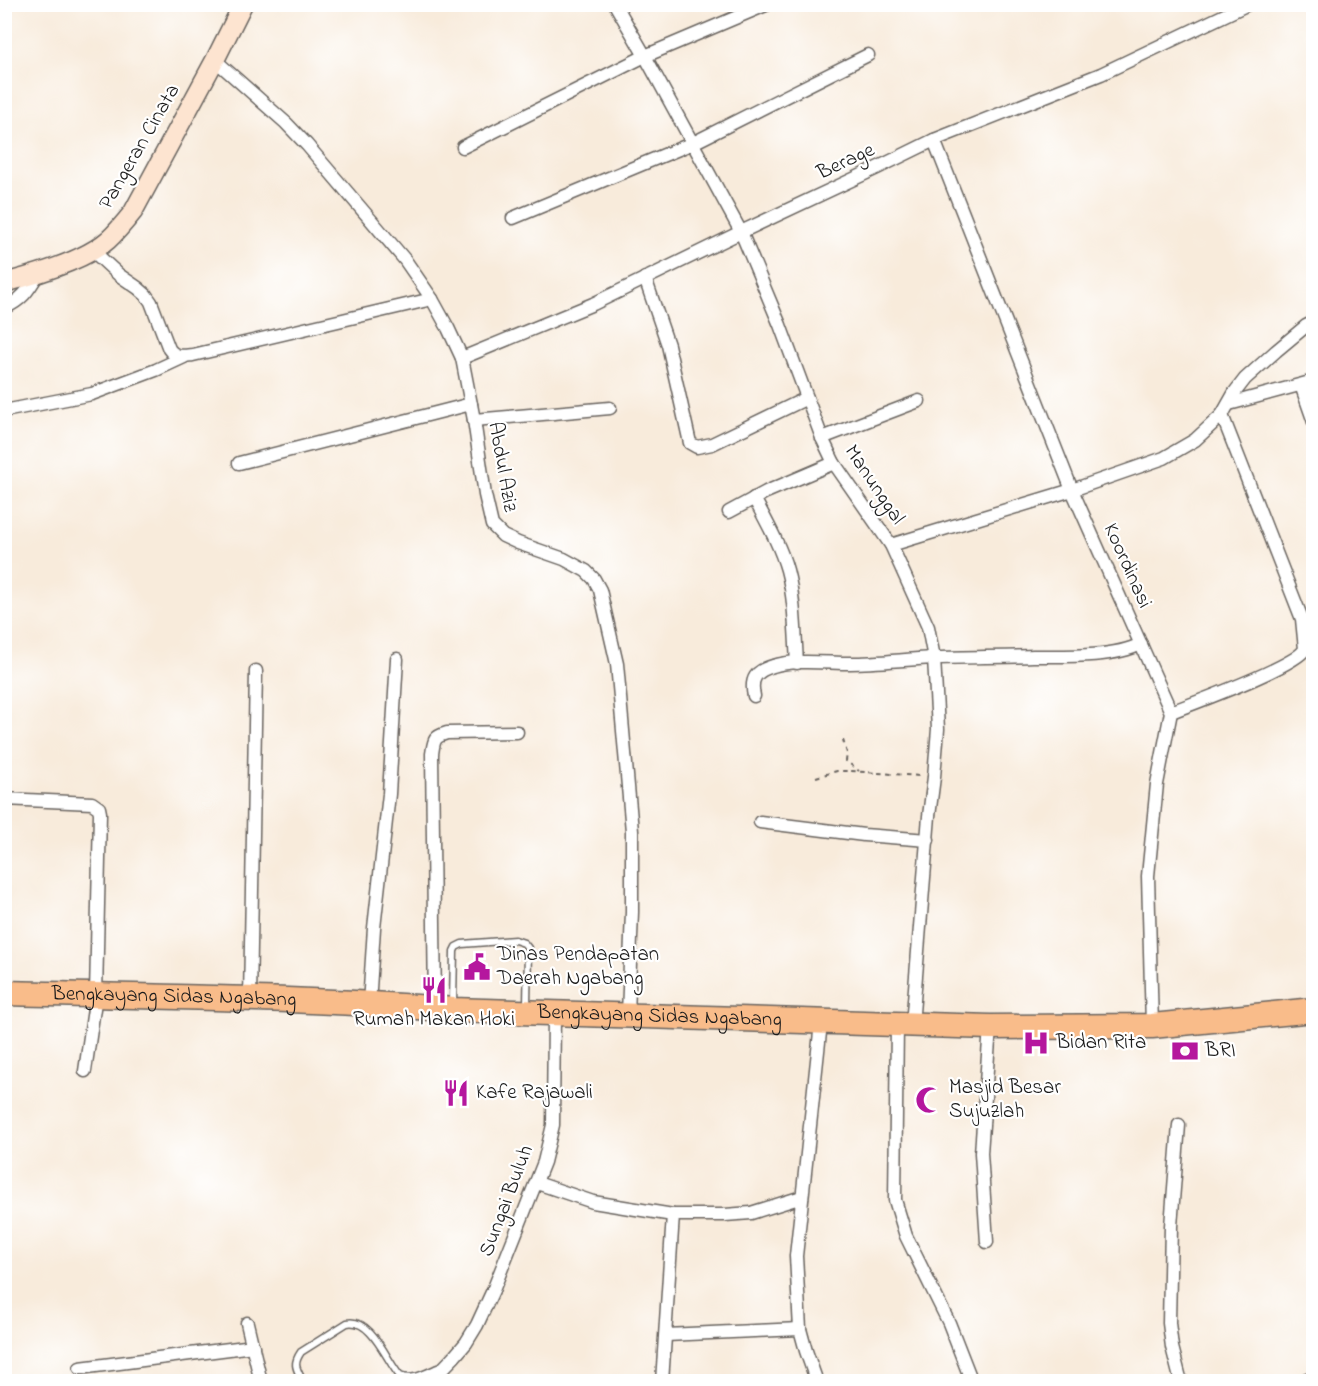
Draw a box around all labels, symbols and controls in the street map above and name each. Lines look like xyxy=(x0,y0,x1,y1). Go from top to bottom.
street label: Pangeran Cinata xyxy=(92,79,190,216)
street label: Berage xyxy=(811,135,881,191)
street label: Abdul Aziz xyxy=(479,420,525,515)
street label: Manunggal xyxy=(835,439,912,532)
street label: Koordinasi xyxy=(1095,519,1159,613)
place label: Dinas Pendapatan Daerah Ngabang xyxy=(496,940,659,996)
public building icon: Dinas Pendapatan Daerah Ngabang xyxy=(462,952,492,982)
restaurant icon: Rumah Makan Hoki xyxy=(419,975,449,1005)
street label: Bengkayang Sidas Ngabang xyxy=(50,979,297,1017)
street label: Bengkayang Sidas Ngabang xyxy=(536,998,782,1037)
place label: Rumah Makan Hoki xyxy=(353,1005,515,1035)
hospital icon: Bidan Rita xyxy=(1021,1028,1051,1058)
place label: Bidan Rita xyxy=(1055,1028,1146,1058)
bank icon: BRI xyxy=(1170,1036,1200,1066)
place label: BRI xyxy=(1204,1036,1236,1066)
place label: Masjid Besar Sujuzlah xyxy=(949,1073,1061,1127)
restaurant icon: Kafe Rajawali xyxy=(441,1078,471,1108)
place label: Kafe Rajawali xyxy=(476,1078,593,1108)
mosque icon: Masjid Besar Sujuzlah xyxy=(914,1085,944,1115)
street label: Sungai Buluh xyxy=(472,1141,544,1262)

